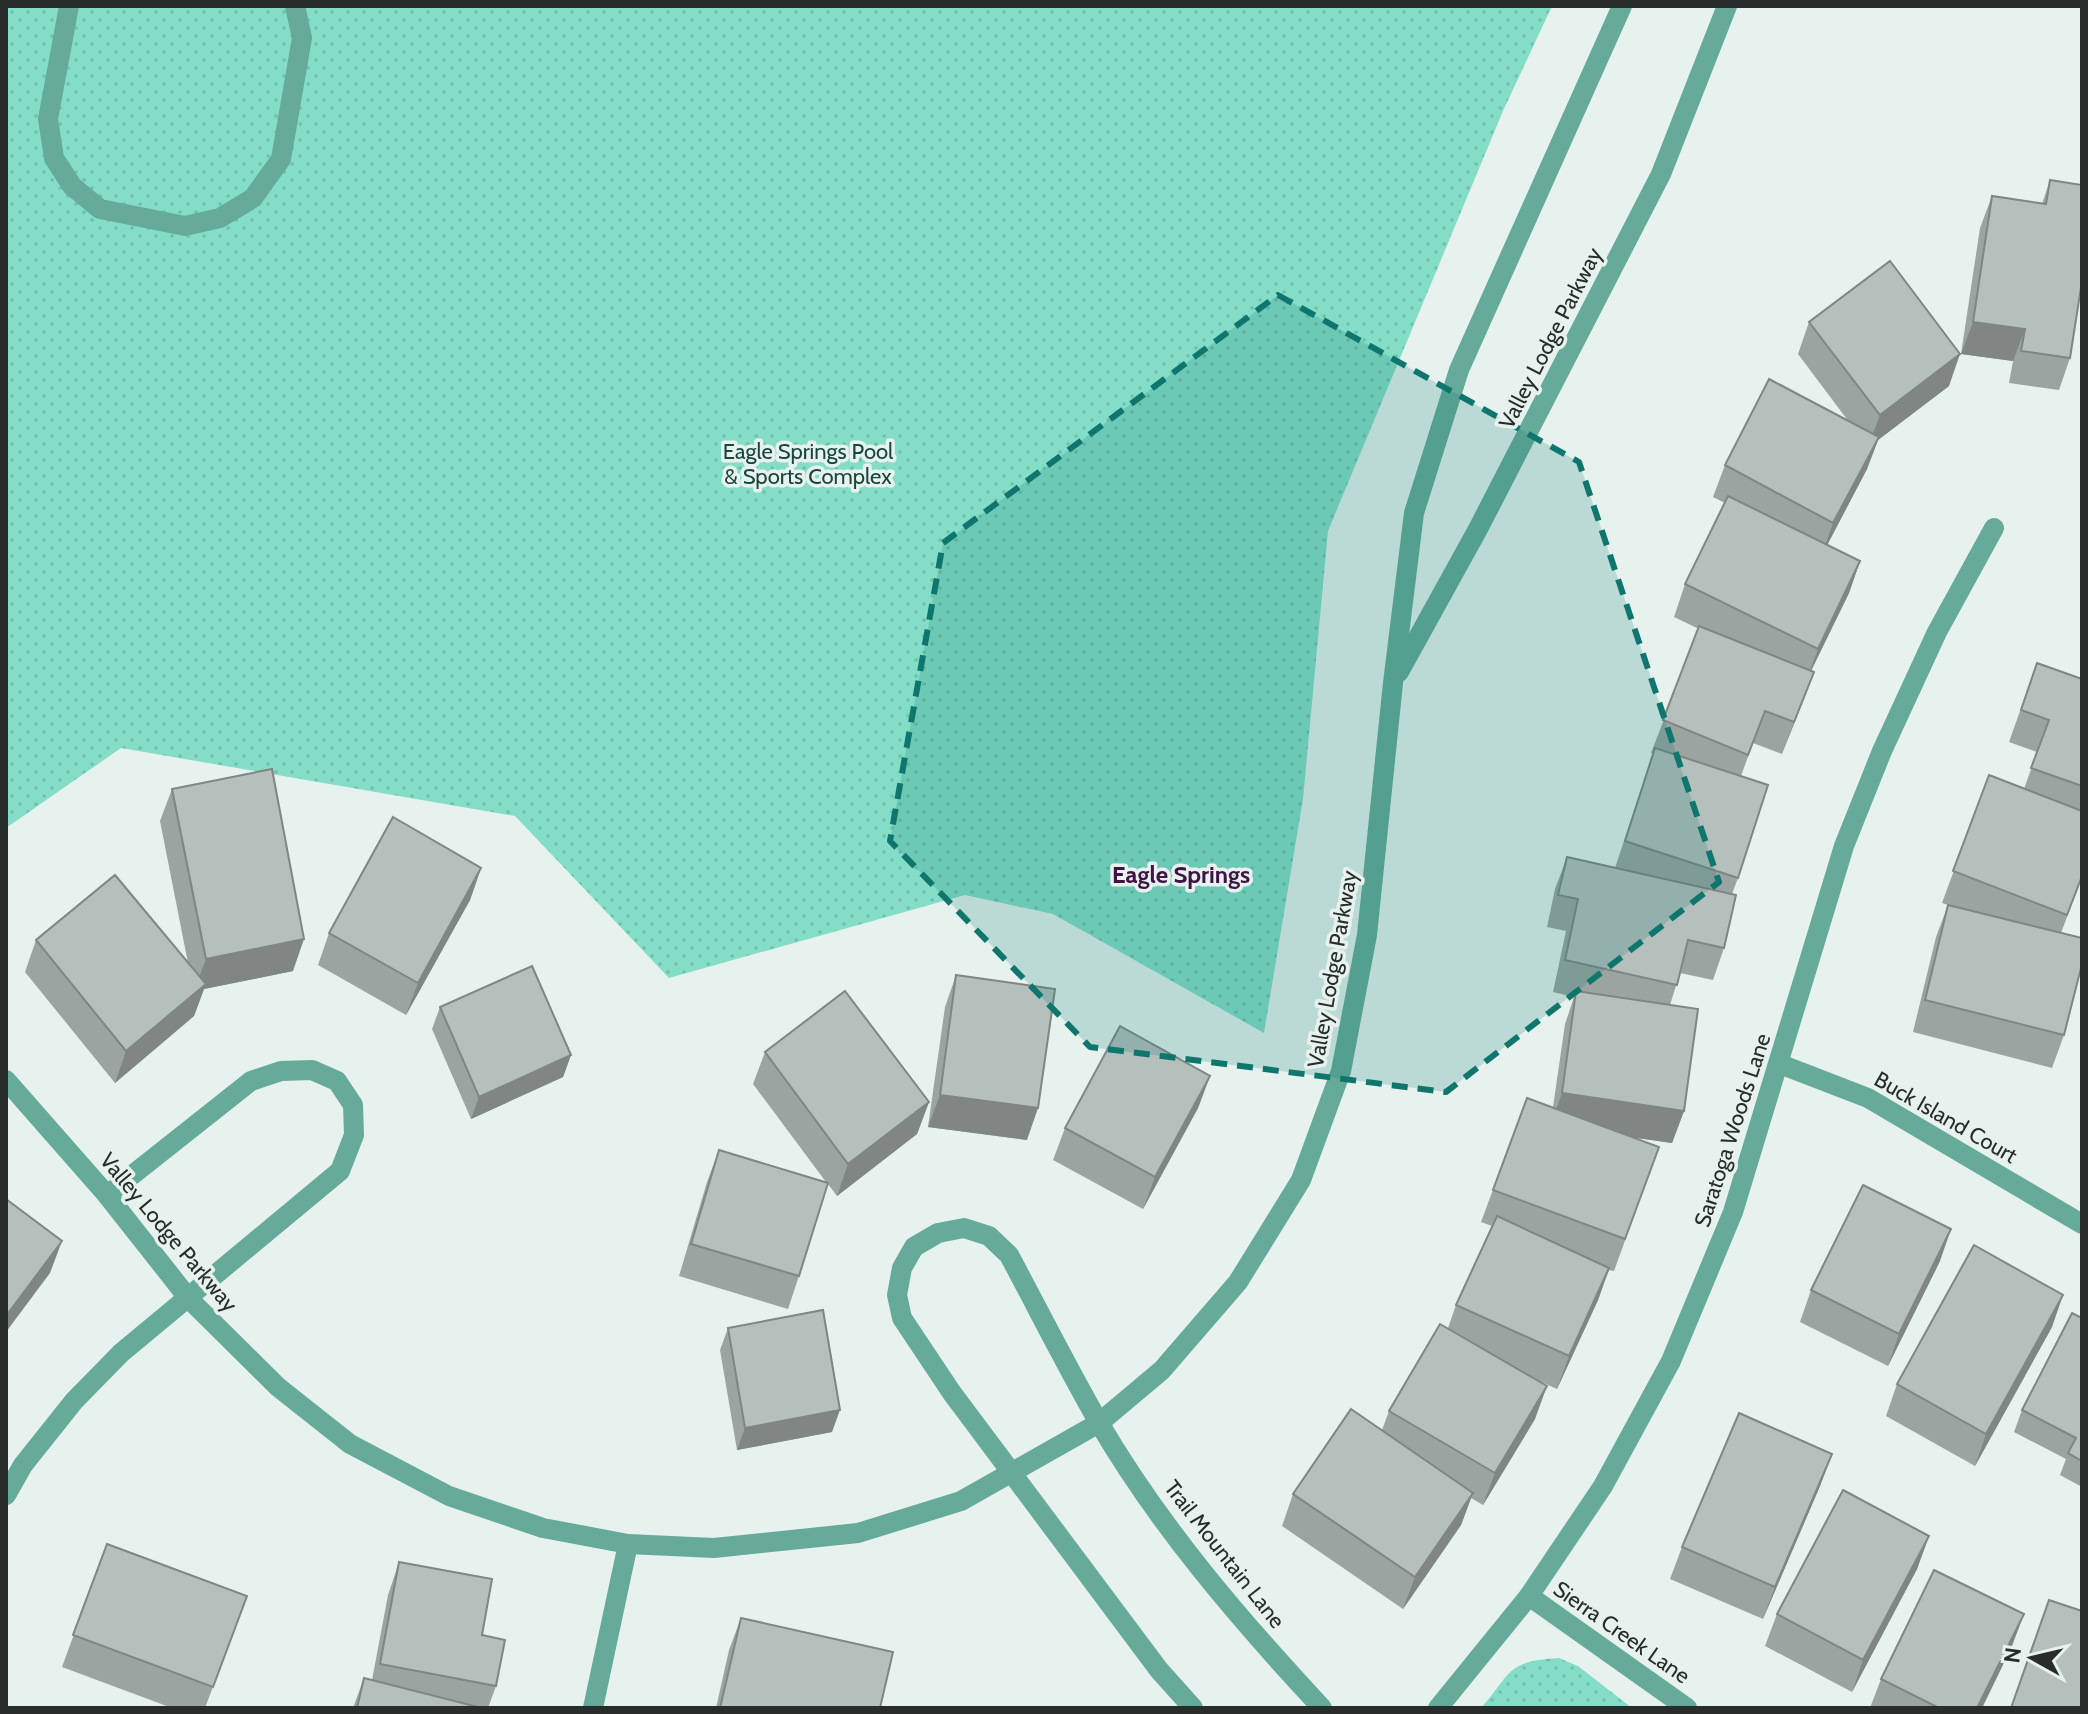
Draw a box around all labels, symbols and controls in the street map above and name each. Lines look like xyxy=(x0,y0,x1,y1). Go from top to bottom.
street label: Valley Lodge Parkway xyxy=(1493,243,1608,433)
park label: Eagle Springs Pool & Sports Complex xyxy=(723,438,894,490)
district label: Eagle Springs xyxy=(1112,860,1250,889)
street label: Valley Lodge Parkway xyxy=(1302,868,1363,1070)
street label: Saratoga Woods Lane xyxy=(1688,1030,1777,1230)
street label: Buck Island Court xyxy=(1870,1066,2022,1169)
street label: Valley Lodge Parkway xyxy=(94,1147,243,1317)
street label: Trail Mountain Lane xyxy=(1158,1475,1291,1634)
street label: Sierra Creek Lane xyxy=(1548,1575,1695,1689)
north arrow xyxy=(1992,1618,2072,1698)
text: N xyxy=(1998,1646,2027,1665)

